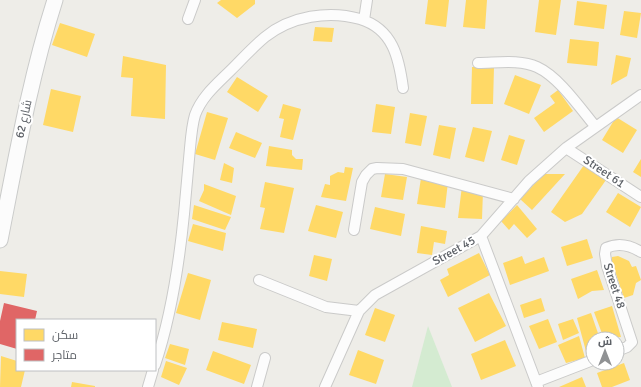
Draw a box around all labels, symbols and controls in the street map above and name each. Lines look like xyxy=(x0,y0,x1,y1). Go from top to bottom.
street label: شارع 62 xyxy=(12,98,36,140)
street label: Street 61 xyxy=(580,153,628,191)
street label: Street 45 xyxy=(430,233,478,269)
street label: Street 48 xyxy=(600,261,628,311)
legend xyxy=(16,319,156,371)
text: سكن xyxy=(52,328,78,343)
north arrow xyxy=(585,331,625,371)
text: ش xyxy=(598,335,612,348)
text: متاجر xyxy=(51,348,77,363)

